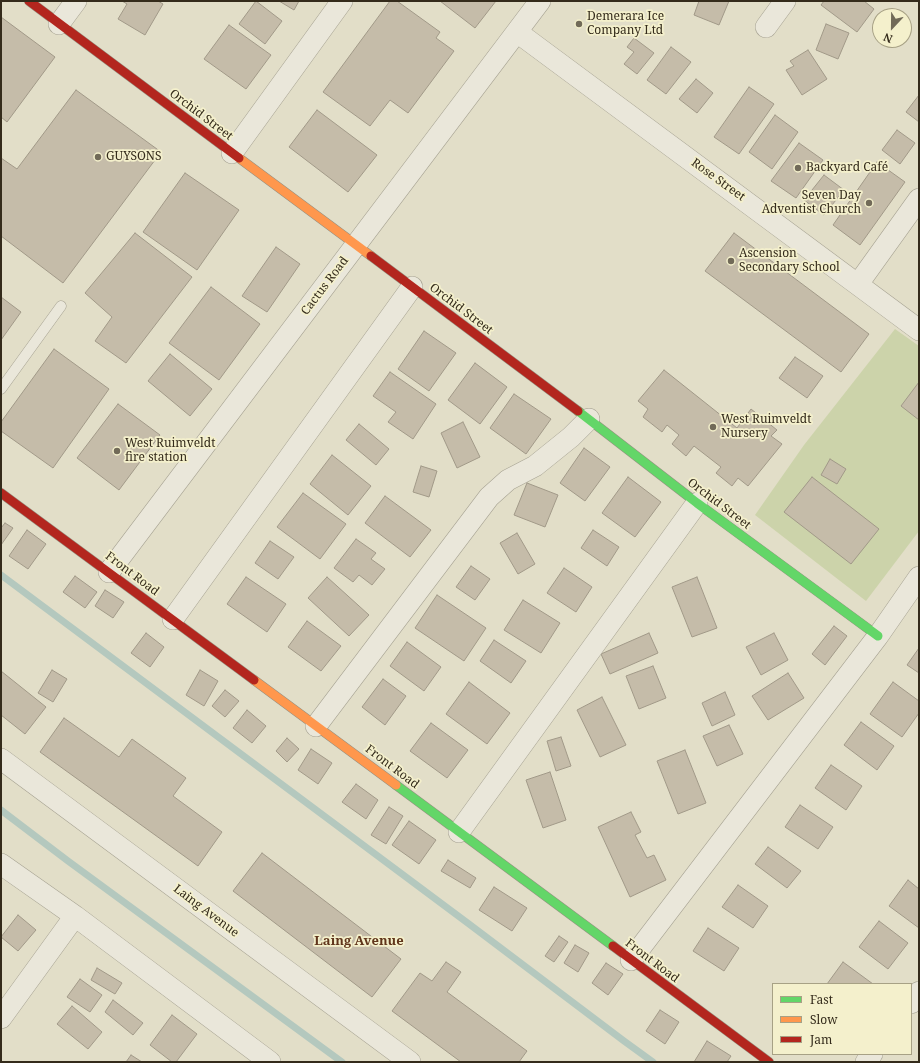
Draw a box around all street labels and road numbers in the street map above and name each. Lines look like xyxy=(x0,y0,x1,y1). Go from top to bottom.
street label: Orchid Street xyxy=(166,86,236,144)
street label: Rose Street xyxy=(688,156,748,204)
street label: Cactus Road xyxy=(298,254,352,318)
street label: Orchid Street xyxy=(426,280,496,338)
street label: Orchid Street xyxy=(684,475,754,533)
street label: Front Road xyxy=(102,549,162,599)
street label: Front Road xyxy=(362,742,422,792)
street label: Laing Avenue xyxy=(170,882,242,940)
street label: Front Road xyxy=(622,936,682,986)

